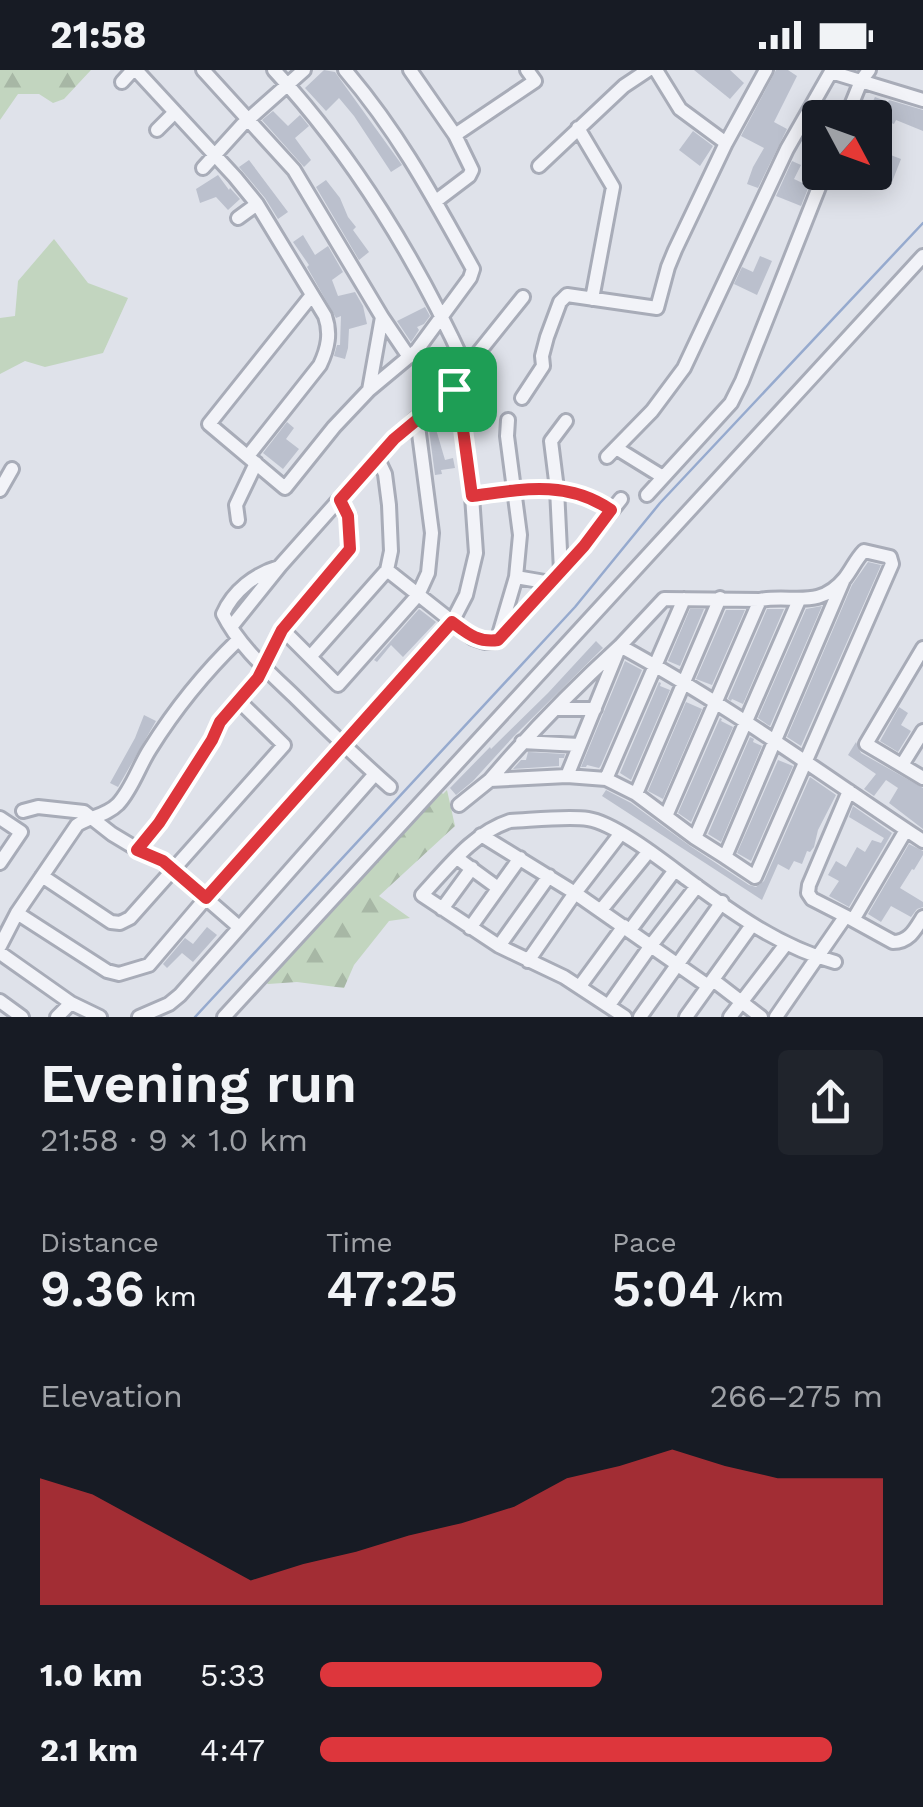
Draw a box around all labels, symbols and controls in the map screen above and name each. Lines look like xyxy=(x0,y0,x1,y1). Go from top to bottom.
text: 21:58 xyxy=(50,13,146,57)
north arrow xyxy=(802,100,892,190)
map controls xyxy=(802,100,892,190)
pin xyxy=(412,347,497,432)
icon: arrive xyxy=(427,362,482,417)
button: share xyxy=(778,1050,883,1155)
text: Evening run xyxy=(40,1051,357,1115)
text: 21:58 · 9 × 1.0 km xyxy=(40,1121,308,1159)
text: Distance xyxy=(40,1226,159,1259)
text: Time xyxy=(326,1226,393,1259)
text: Pace xyxy=(612,1226,677,1259)
text: 9.36 xyxy=(40,1259,145,1318)
text: 47:25 xyxy=(326,1259,458,1318)
text: 5:04 xyxy=(612,1259,720,1318)
text: km xyxy=(145,1280,197,1313)
text: /km xyxy=(720,1280,784,1313)
text: Elevation xyxy=(40,1377,183,1415)
text: 266–275 m xyxy=(709,1377,883,1415)
text: 1.0 km xyxy=(40,1656,143,1694)
text: 5:33 xyxy=(200,1656,265,1694)
text: 2.1 km xyxy=(40,1731,138,1769)
text: 4:47 xyxy=(200,1731,265,1769)

